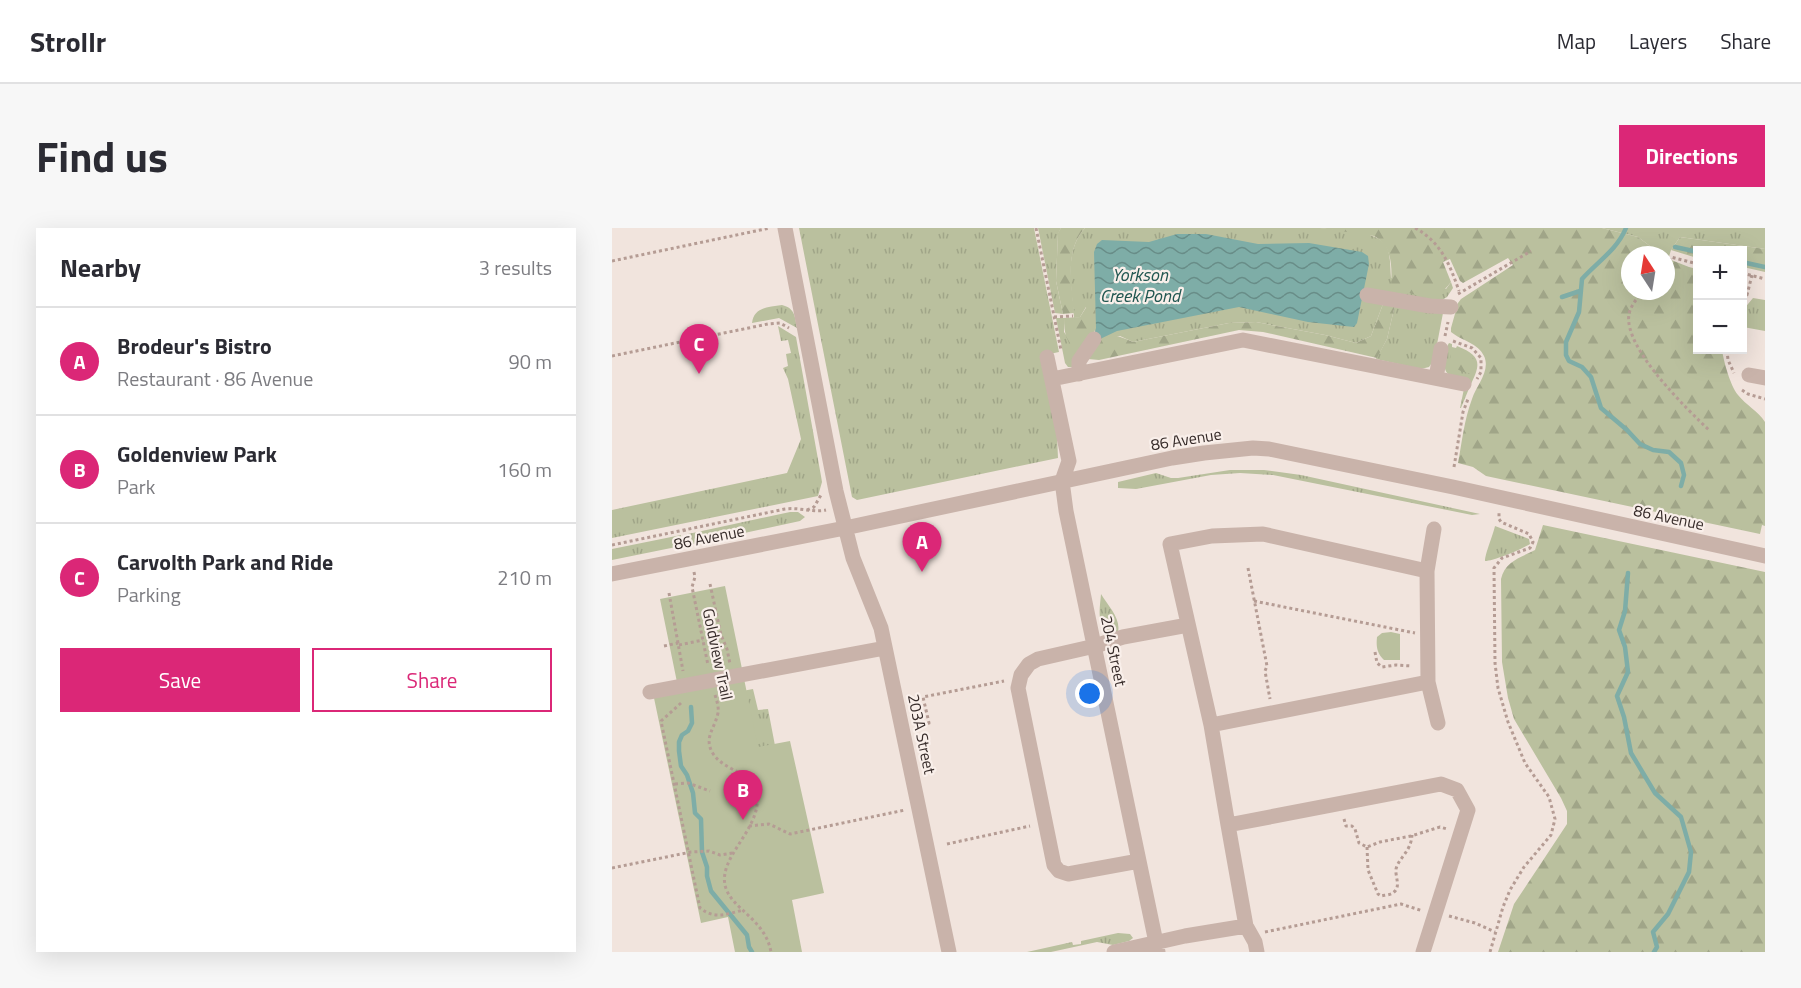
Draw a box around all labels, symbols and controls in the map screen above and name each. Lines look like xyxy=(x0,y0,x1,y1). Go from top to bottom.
text: Strollr xyxy=(30,20,106,63)
text: Map xyxy=(1557,25,1596,57)
text: Layers xyxy=(1629,25,1687,57)
text: Share xyxy=(1720,25,1771,57)
text: Find us xyxy=(36,124,168,188)
button: Directions xyxy=(1619,125,1765,187)
north arrow xyxy=(1621,246,1675,300)
map controls xyxy=(1693,246,1747,354)
button: + xyxy=(1693,246,1747,300)
text: Nearby xyxy=(60,248,141,287)
text: 3 results xyxy=(479,252,552,283)
water label: Yorkson Creek Pond xyxy=(1100,261,1182,309)
button: − xyxy=(1693,300,1747,354)
pin: C xyxy=(680,324,718,374)
text: Brodeur's Bistro xyxy=(117,329,272,363)
text: A xyxy=(73,346,86,377)
text: 90 m xyxy=(508,346,552,377)
text: Restaurant · 86 Avenue xyxy=(117,363,313,394)
street label: 86 Avenue xyxy=(1149,422,1223,456)
text: Goldenview Park xyxy=(117,437,277,471)
text: B xyxy=(73,454,86,485)
text: 160 m xyxy=(497,454,552,485)
text: Park xyxy=(117,471,155,502)
street label: 86 Avenue xyxy=(1632,498,1706,536)
street label: 86 Avenue xyxy=(672,518,746,556)
pin: A xyxy=(902,522,942,572)
text: Carvolth Park and Ride xyxy=(117,545,333,579)
text: C xyxy=(74,562,85,593)
text: 210 m xyxy=(497,562,552,593)
text: Parking xyxy=(117,579,181,610)
street label: Goldview Trail xyxy=(697,606,739,702)
street label: 204 Street xyxy=(1095,613,1133,689)
button: Save xyxy=(60,648,300,712)
button: Share xyxy=(312,648,552,712)
your location xyxy=(1075,679,1104,708)
street label: 203A Street xyxy=(902,692,942,777)
pin: B xyxy=(724,770,762,820)

